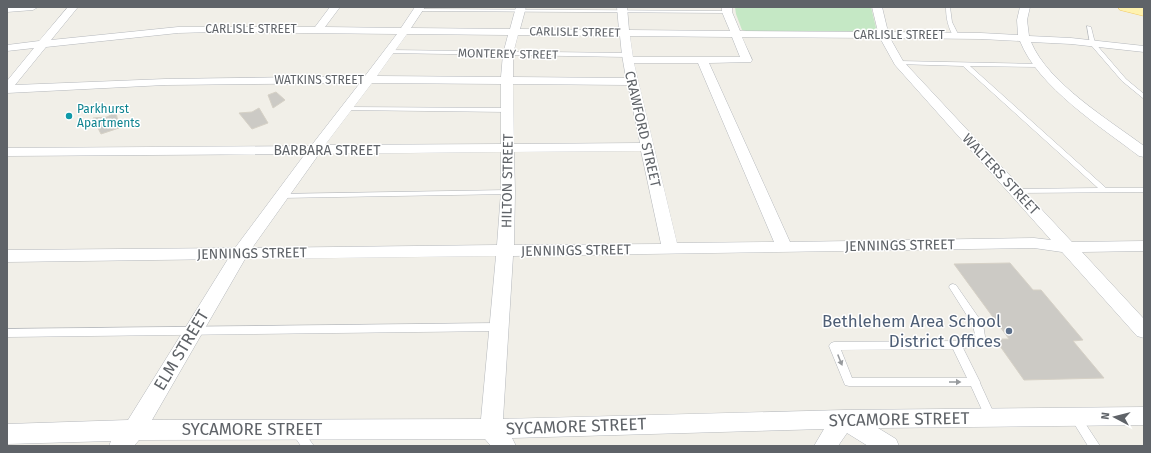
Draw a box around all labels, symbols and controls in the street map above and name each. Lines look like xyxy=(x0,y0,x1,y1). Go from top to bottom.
street label: CARLISLE STREET xyxy=(205,22,297,36)
street label: CARLISLE STREET xyxy=(529,24,622,40)
street label: CARLISLE STREET xyxy=(853,28,945,42)
street label: MONTEREY STREET xyxy=(458,46,559,62)
street label: CRAWFORD STREET xyxy=(621,69,664,190)
street label: WATKINS STREET xyxy=(274,73,365,87)
place label: Parkhurst Apartments xyxy=(77,102,141,130)
marker: Parkhurst Apartments xyxy=(64,111,74,121)
street label: WALTERS STREET xyxy=(959,130,1043,219)
street label: HILTON STREET xyxy=(498,133,517,228)
street label: BARBARA STREET xyxy=(274,142,381,159)
street label: JENNINGS STREET xyxy=(845,236,956,255)
street label: JENNINGS STREET xyxy=(521,241,632,260)
street label: JENNINGS STREET xyxy=(197,244,308,263)
street label: ELM STREET xyxy=(149,306,214,394)
place label: Bethlehem Area School District Offices xyxy=(822,311,1001,352)
marker: Bethlehem Area School District Offices xyxy=(1004,326,1014,336)
one-way arrow xyxy=(837,355,843,366)
one-way arrow xyxy=(949,379,962,385)
north arrow xyxy=(1095,397,1135,437)
street label: SYCAMORE STREET xyxy=(829,408,970,431)
text: N xyxy=(1099,411,1112,420)
street label: SYCAMORE STREET xyxy=(505,414,647,439)
street label: SYCAMORE STREET xyxy=(182,419,323,440)

